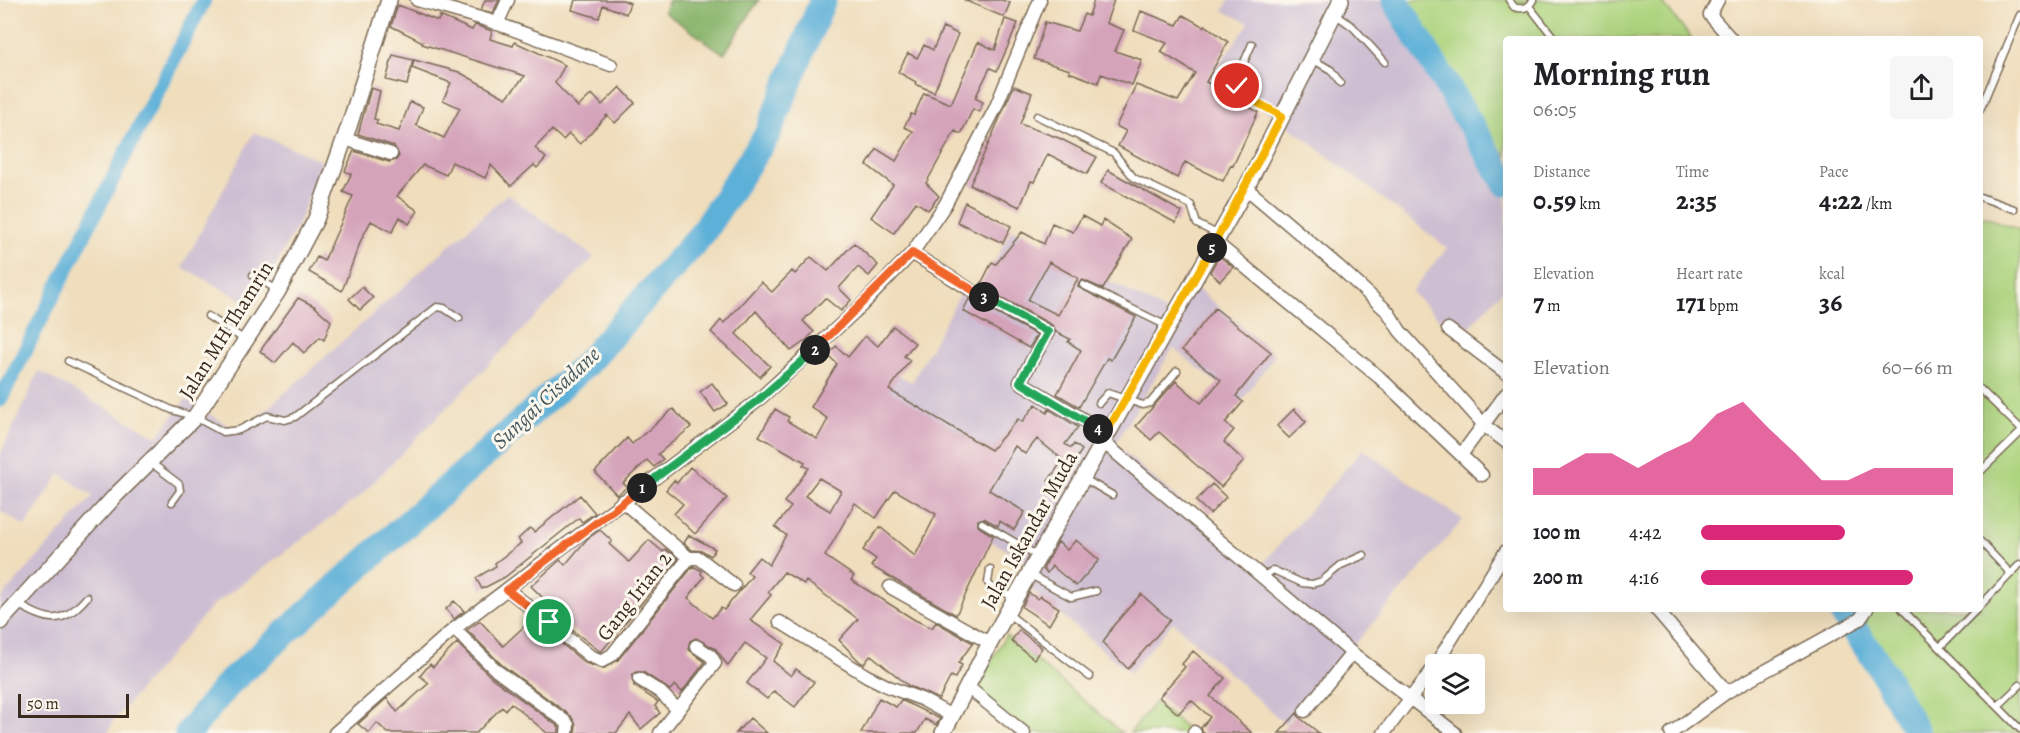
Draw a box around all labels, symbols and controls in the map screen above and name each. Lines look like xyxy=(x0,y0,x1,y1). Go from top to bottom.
text: Morning run xyxy=(1533,51,1710,96)
button: share xyxy=(1890,56,1953,119)
pin xyxy=(1211,60,1262,111)
icon: check xyxy=(1220,69,1253,102)
text: 06:05 xyxy=(1533,96,1577,123)
text: Distance xyxy=(1533,161,1590,183)
text: Time xyxy=(1676,161,1709,183)
text: Pace xyxy=(1819,161,1849,183)
text: 0.59 xyxy=(1533,183,1576,218)
text: 2:35 xyxy=(1676,183,1717,218)
text: 4:22 xyxy=(1819,183,1863,218)
text: km xyxy=(1576,193,1601,215)
text: /km xyxy=(1863,193,1892,215)
pin: 5 xyxy=(1197,233,1227,263)
text: 5 xyxy=(1209,237,1215,259)
street label: Jalan MH Thamrin xyxy=(172,256,280,404)
text: Elevation xyxy=(1533,263,1594,285)
text: Heart rate xyxy=(1676,263,1743,285)
text: kcal xyxy=(1819,263,1845,285)
pin: 3 xyxy=(969,282,999,312)
text: 7 xyxy=(1533,285,1544,320)
text: 171 xyxy=(1676,285,1706,320)
text: 36 xyxy=(1819,285,1842,320)
text: 3 xyxy=(981,286,987,308)
text: m xyxy=(1544,295,1561,317)
text: bpm xyxy=(1706,295,1739,317)
pin: 2 xyxy=(800,335,830,365)
text: 2 xyxy=(811,339,819,361)
water label: Sungai Cisadane xyxy=(485,340,607,456)
text: Elevation xyxy=(1533,354,1610,381)
text: 60–66 m xyxy=(1882,354,1953,381)
pin: 4 xyxy=(1083,414,1113,444)
text: 4 xyxy=(1094,418,1102,440)
street label: Jalan Iskandar Muda xyxy=(974,446,1084,614)
pin: 1 xyxy=(627,473,657,503)
text: 1 xyxy=(639,477,645,499)
text: 100 m xyxy=(1533,519,1581,546)
text: 4:42 xyxy=(1629,519,1661,546)
street label: Gang Irian 2 xyxy=(590,545,678,647)
text: 200 m xyxy=(1533,564,1583,591)
text: 4:16 xyxy=(1629,564,1659,591)
pin xyxy=(523,596,574,647)
icon: arrive xyxy=(532,605,565,638)
map controls xyxy=(1425,654,1485,714)
button: layers xyxy=(1425,654,1485,714)
scale bar xyxy=(18,691,129,718)
text: 50 m xyxy=(27,693,59,715)

